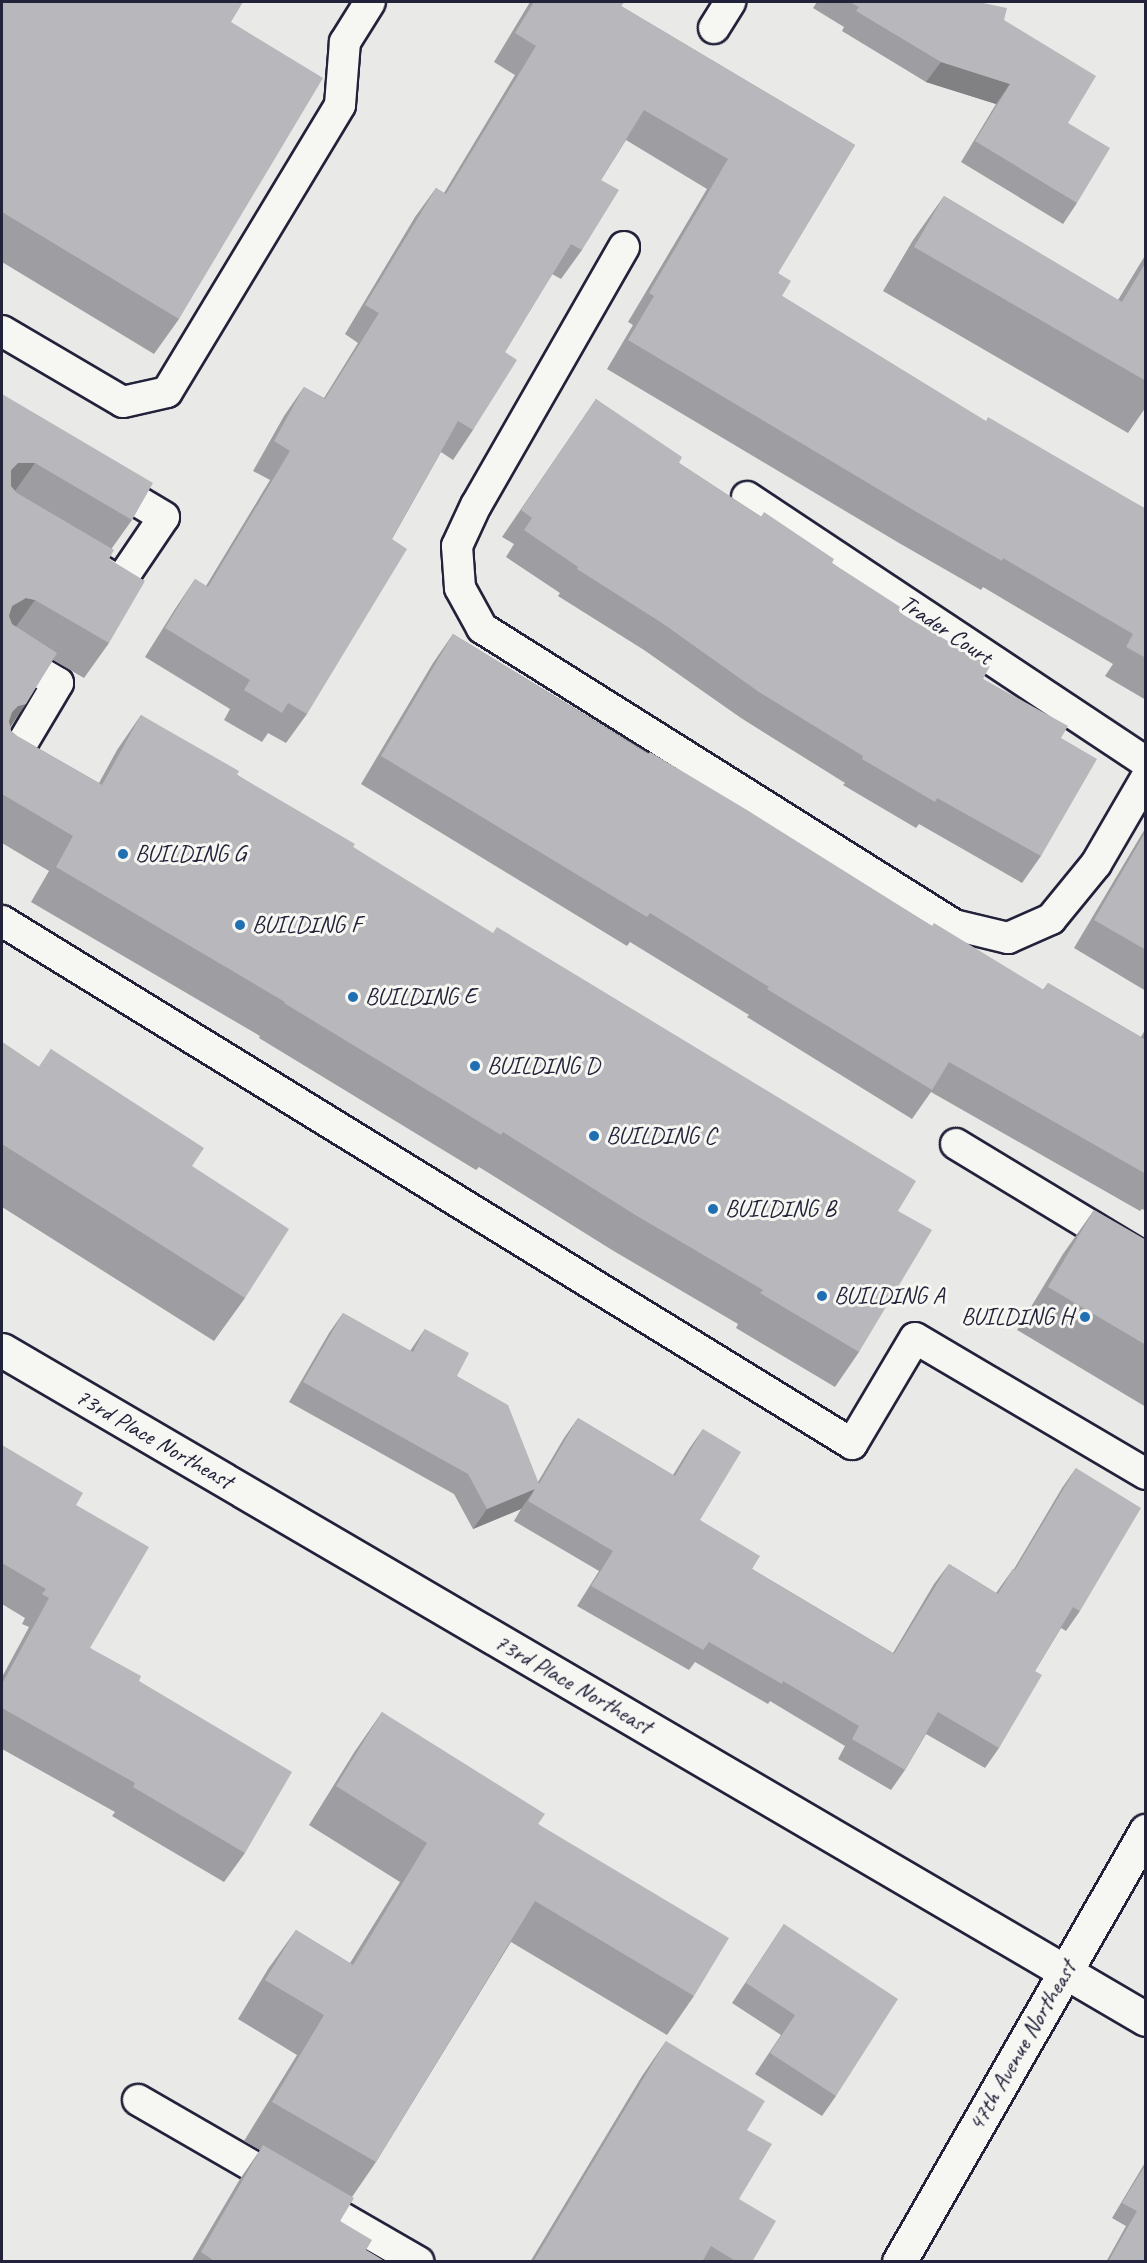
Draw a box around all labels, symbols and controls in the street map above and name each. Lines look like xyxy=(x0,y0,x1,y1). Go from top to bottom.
street label: Trader Court xyxy=(894,589,998,671)
place label: BUILDING G xyxy=(135,840,245,868)
marker: BUILDING G xyxy=(116,847,130,861)
place label: BUILDING F xyxy=(252,911,361,939)
marker: BUILDING F xyxy=(233,918,247,932)
place label: BUILDING E xyxy=(365,983,476,1011)
marker: BUILDING E xyxy=(346,990,360,1004)
place label: BUILDING D xyxy=(487,1052,599,1080)
marker: BUILDING D xyxy=(468,1059,482,1073)
place label: BUILDING C xyxy=(606,1122,716,1150)
marker: BUILDING C xyxy=(587,1129,601,1143)
place label: BUILDING B xyxy=(725,1195,836,1223)
marker: BUILDING B xyxy=(706,1202,720,1216)
place label: BUILDING A xyxy=(834,1282,945,1310)
marker: BUILDING A xyxy=(815,1289,829,1303)
place label: BUILDING H xyxy=(961,1303,1073,1331)
marker: BUILDING H xyxy=(1078,1310,1092,1324)
street label: 73rd Place Northeast xyxy=(70,1382,238,1496)
street label: 73rd Place Northeast xyxy=(489,1627,657,1741)
street label: 47th Avenue Northeast xyxy=(962,1956,1082,2136)

